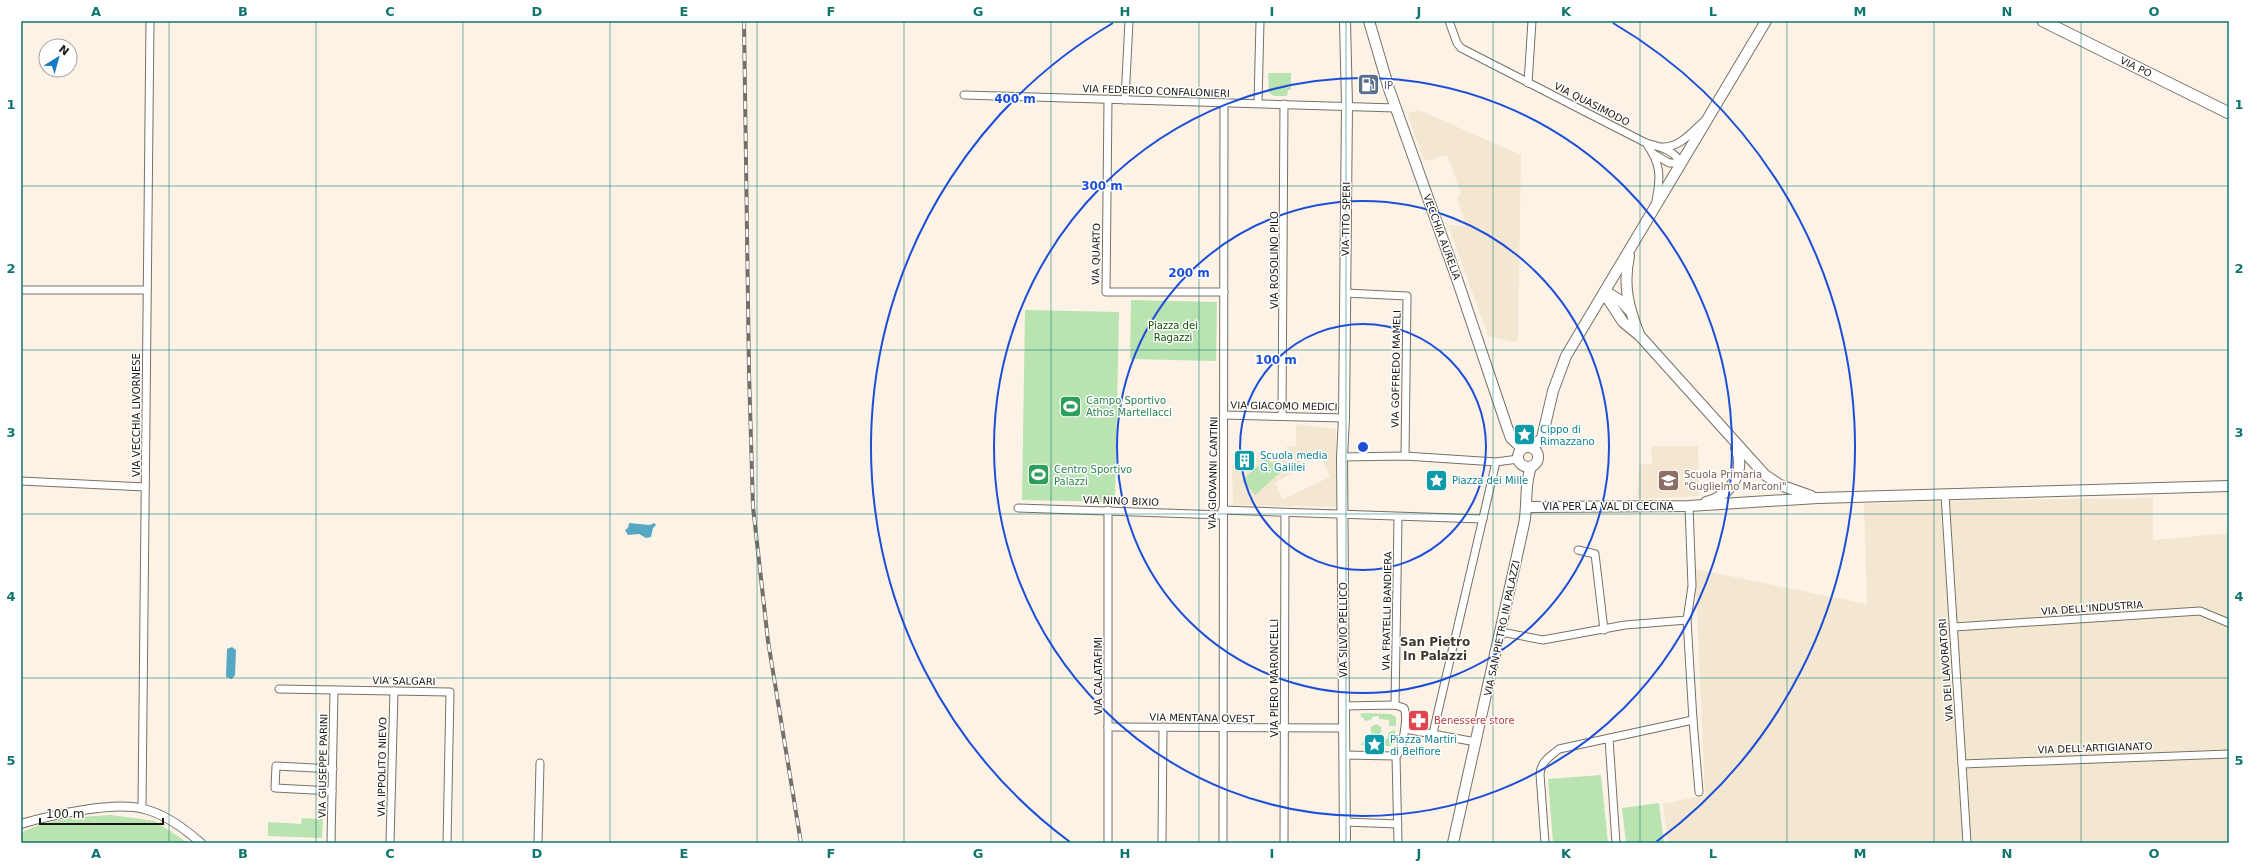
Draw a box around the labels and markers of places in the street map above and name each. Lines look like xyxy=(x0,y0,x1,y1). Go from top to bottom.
fuel station icon: IP xyxy=(1356,72,1382,98)
place label: IP xyxy=(1384,80,1393,91)
sports icon: Campo Sportivo Athos Martellacci xyxy=(1057,393,1083,419)
place label: Campo Sportivo Athos Martellacci xyxy=(1086,395,1172,418)
place icon: Cippo di Rimazzano xyxy=(1512,422,1538,448)
place label: Cippo di Rimazzano xyxy=(1540,424,1595,447)
centre of rings xyxy=(1356,440,1370,454)
building icon: Scuola media G. Galilei xyxy=(1231,448,1257,474)
place label: Scuola media G. Galilei xyxy=(1260,450,1328,473)
sports icon: Centro Sportivo Palazzi xyxy=(1025,462,1051,488)
place label: Centro Sportivo Palazzi xyxy=(1054,464,1132,487)
place icon: Piazza dei Mille xyxy=(1423,467,1449,493)
school or university icon: Scuola Primaria "Guglielmo Marconi" xyxy=(1655,467,1681,493)
place label: Scuola Primaria "Guglielmo Marconi" xyxy=(1684,469,1787,492)
place label: Piazza dei Mille xyxy=(1452,475,1528,486)
pharmacy icon: Benessere store xyxy=(1405,707,1431,733)
place label: Benessere store xyxy=(1434,715,1515,726)
place icon: Piazza Martiri di Belfiore xyxy=(1362,732,1388,758)
place label: Piazza Martiri di Belfiore xyxy=(1390,734,1457,757)

